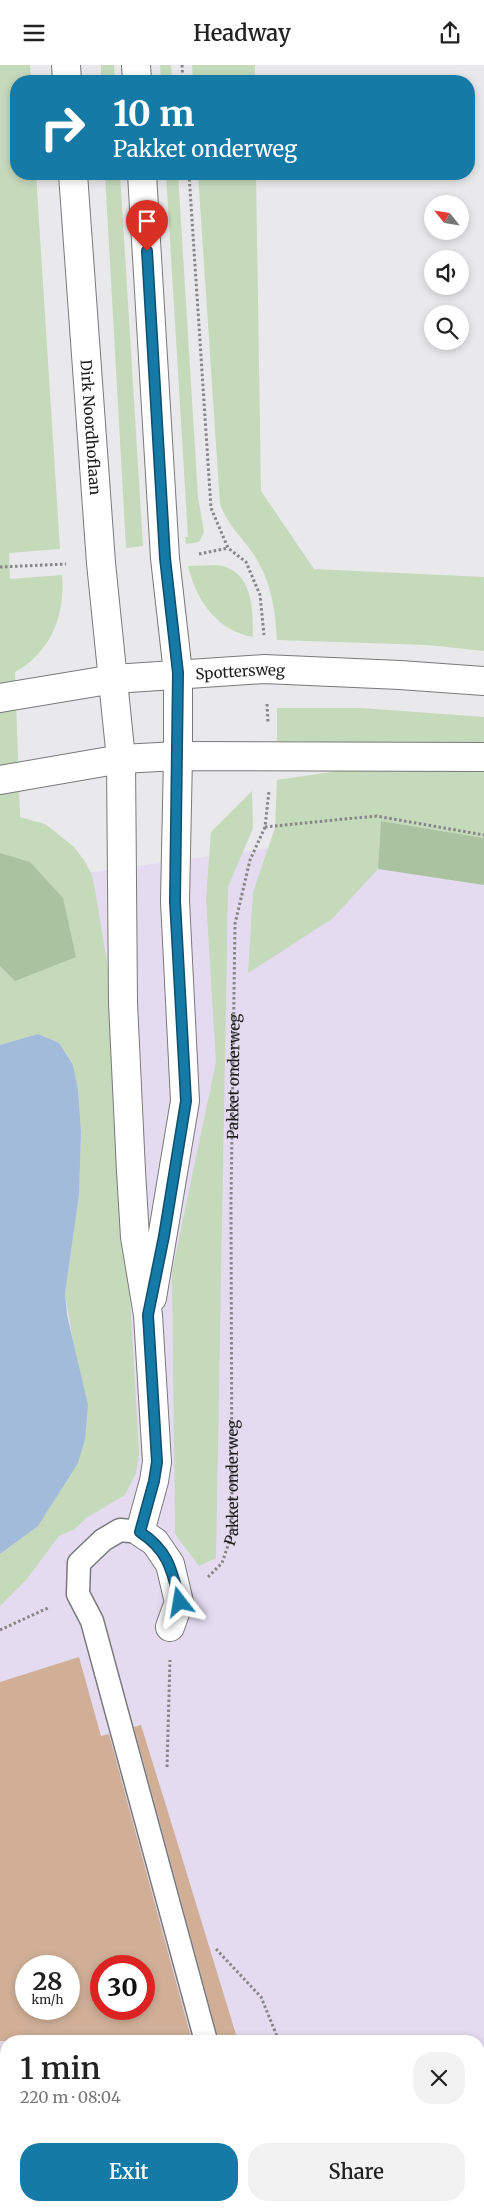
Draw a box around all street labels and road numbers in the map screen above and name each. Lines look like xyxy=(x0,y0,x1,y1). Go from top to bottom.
street label: Dirk Noordhoflaan xyxy=(77,359,106,496)
street label: Spottersweg xyxy=(195,659,285,683)
street label: Pakket onderweg xyxy=(222,1013,243,1140)
street label: Pakket onderweg xyxy=(219,1420,242,1548)

